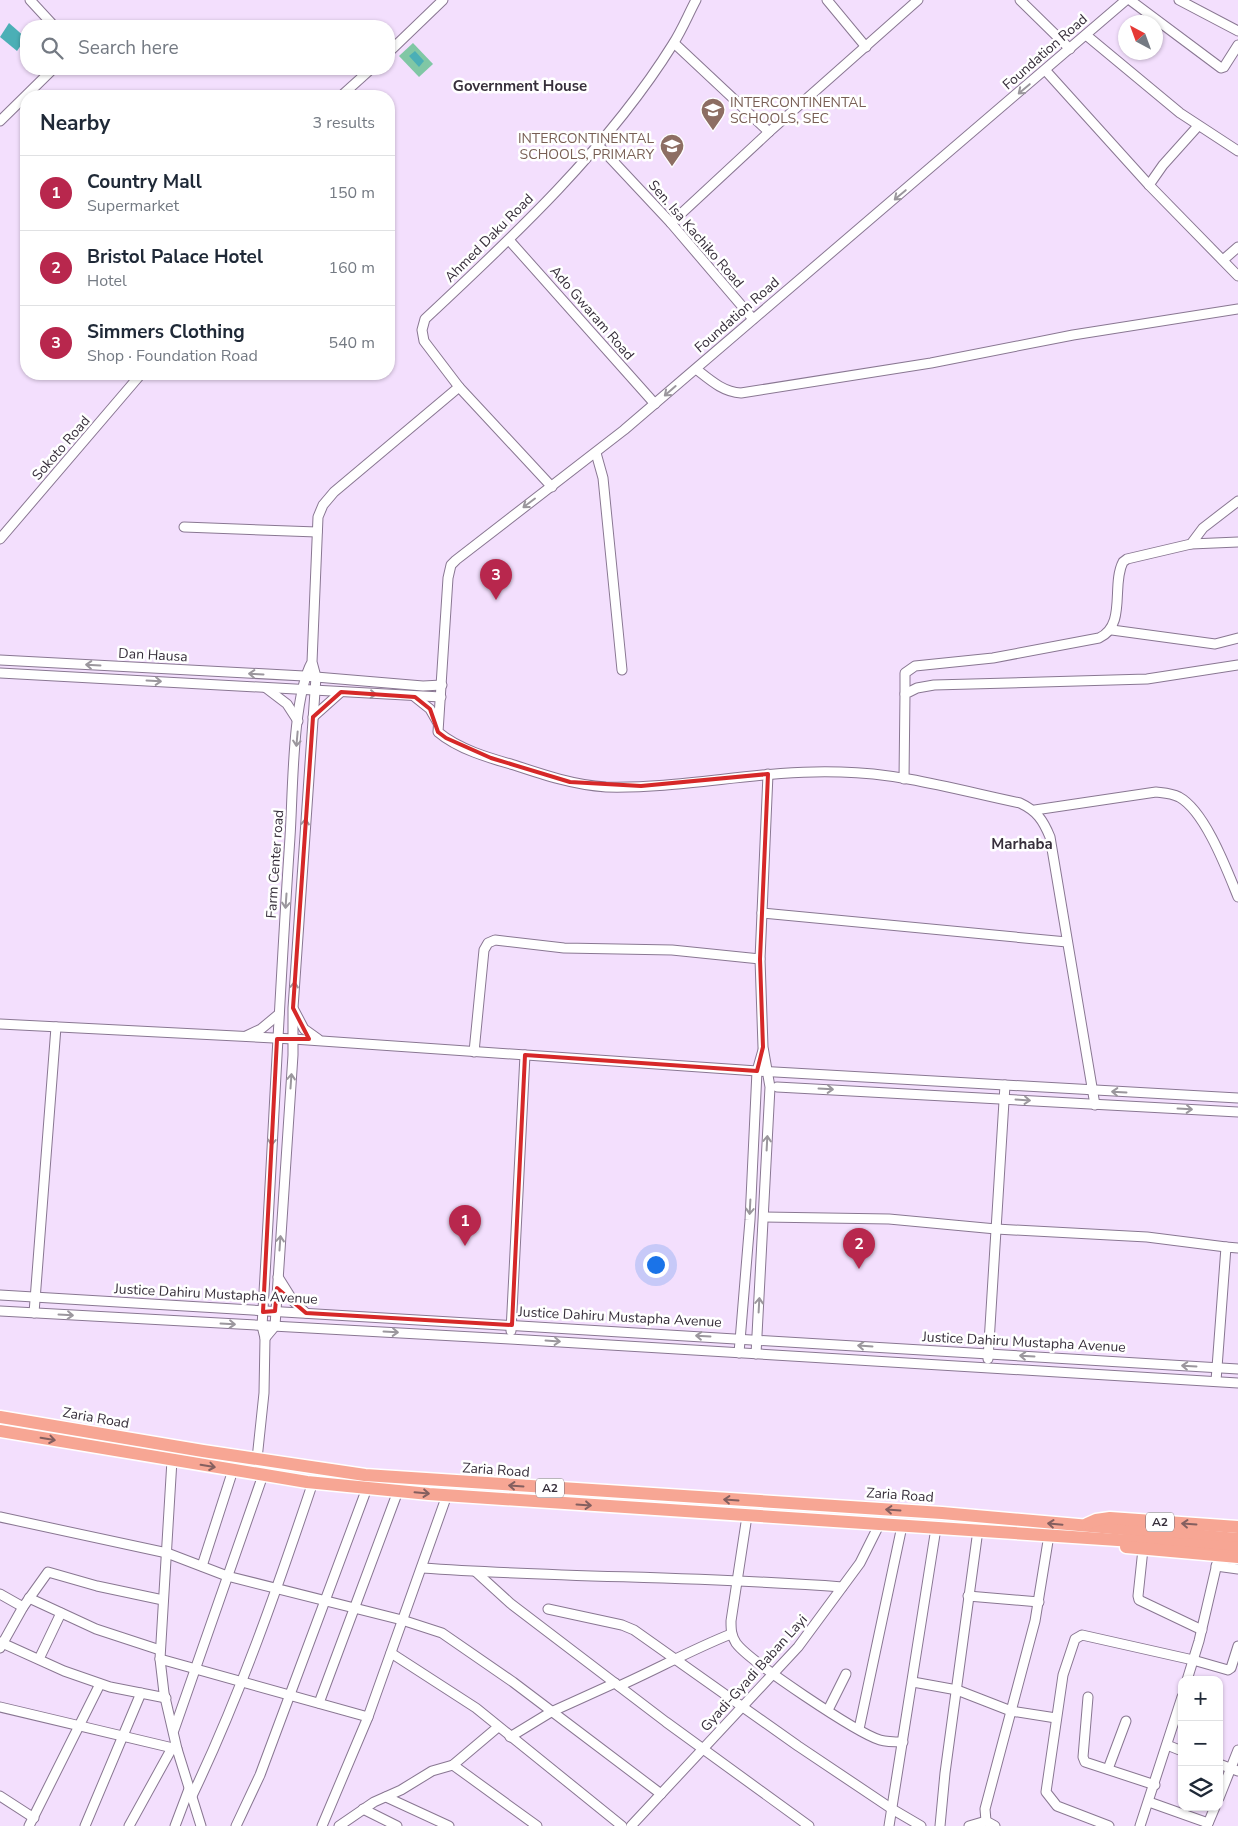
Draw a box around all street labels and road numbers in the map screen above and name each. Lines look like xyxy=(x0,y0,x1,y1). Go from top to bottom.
street label: Foundation Road xyxy=(999,10,1091,94)
street label: Sen. Isa Kachiko Road xyxy=(644,176,748,292)
street label: Ahmed Daku Road xyxy=(440,189,538,287)
street label: Ado Gwaram Road xyxy=(546,262,638,364)
street label: Foundation Road xyxy=(691,273,783,357)
street label: Sokoto Road xyxy=(28,412,94,484)
street label: Dan Hausa xyxy=(118,644,188,666)
street label: Farm Center road xyxy=(262,809,288,919)
street label: Justice Dahiru Mustapha Avenue xyxy=(113,1279,318,1309)
street label: Justice Dahiru Mustapha Avenue xyxy=(517,1302,722,1332)
street label: Justice Dahiru Mustapha Avenue xyxy=(921,1327,1126,1357)
street label: Zaria Road xyxy=(61,1403,131,1433)
street label: Zaria Road xyxy=(462,1458,530,1482)
road number: A2 xyxy=(536,1479,564,1498)
street label: Zaria Road xyxy=(866,1483,934,1507)
road number: A2 xyxy=(1146,1512,1174,1531)
street label: Gyadi-Gyadi Baban Layi xyxy=(696,1611,812,1735)

